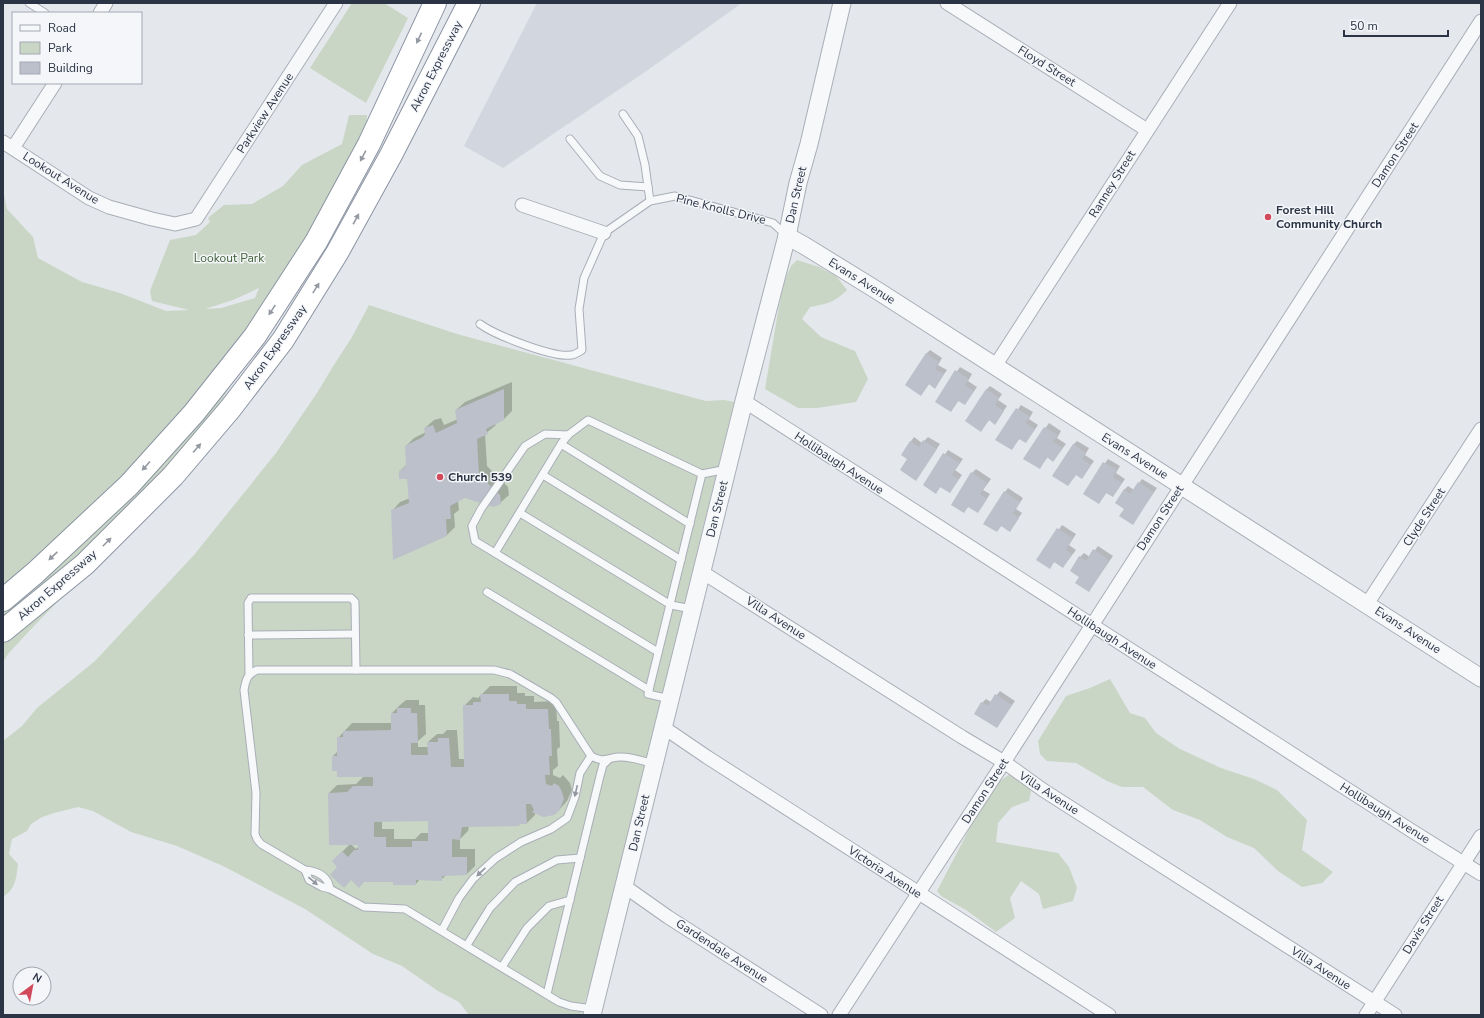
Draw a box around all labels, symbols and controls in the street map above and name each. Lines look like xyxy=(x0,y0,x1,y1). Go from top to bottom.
legend xyxy=(12,12,142,84)
scale bar xyxy=(1344,12,1448,38)
street label: Akron Expressway xyxy=(406,17,466,114)
text: 50 m xyxy=(1350,18,1378,34)
text: Road xyxy=(48,20,76,36)
one-way arrow xyxy=(415,33,421,45)
text: Park xyxy=(48,40,73,56)
street label: Floyd Street xyxy=(1015,42,1080,91)
text: Building xyxy=(48,60,93,76)
street label: Parkview Avenue xyxy=(233,70,297,156)
street label: Damon Street xyxy=(1368,119,1423,191)
street label: Ranney Street xyxy=(1085,147,1139,221)
street label: Lookout Avenue xyxy=(20,148,102,208)
one-way arrow xyxy=(359,150,366,162)
street label: Dan Street xyxy=(782,164,810,225)
street label: Pine Knolls Drive xyxy=(674,190,768,228)
place label: Forest Hill Community Church xyxy=(1276,202,1382,232)
marker: Forest Hill Community Church xyxy=(1263,212,1273,222)
one-way arrow xyxy=(352,213,359,225)
park label: Lookout Park xyxy=(194,250,265,266)
street label: Evans Avenue xyxy=(826,254,898,308)
one-way arrow xyxy=(312,282,319,294)
street label: Akron Expressway xyxy=(240,301,311,393)
one-way arrow xyxy=(268,305,276,315)
street label: Hollibaugh Avenue xyxy=(791,428,887,498)
street label: Evans Avenue xyxy=(1099,429,1171,483)
one-way arrow xyxy=(192,443,201,454)
one-way arrow xyxy=(142,460,151,471)
place label: Church 539 xyxy=(448,469,512,485)
marker: Church 539 xyxy=(435,472,445,482)
street label: Dan Street xyxy=(702,478,732,539)
street label: Damon Street xyxy=(1133,482,1188,554)
street label: Clyde Street xyxy=(1399,484,1449,549)
one-way arrow xyxy=(102,537,112,547)
street label: Akron Expressway xyxy=(14,546,101,624)
one-way arrow xyxy=(48,552,58,561)
street label: Villa Avenue xyxy=(742,592,809,643)
street label: Hollibaugh Avenue xyxy=(1064,603,1160,673)
street label: Evans Avenue xyxy=(1372,603,1444,657)
street label: Damon Street xyxy=(958,755,1013,827)
street label: Villa Avenue xyxy=(1015,767,1082,818)
street label: Hollibaugh Avenue xyxy=(1337,779,1433,847)
one-way arrow xyxy=(573,785,579,797)
street label: Dan Street xyxy=(625,792,653,853)
street label: Victoria Avenue xyxy=(844,842,925,902)
one-way arrow xyxy=(476,867,487,876)
one-way arrow xyxy=(308,876,318,885)
street label: Davis Street xyxy=(1399,892,1448,957)
street label: Gardendale Avenue xyxy=(673,915,771,987)
street label: Villa Avenue xyxy=(1287,942,1354,993)
north arrow xyxy=(12,966,52,1006)
text: N xyxy=(30,969,45,986)

